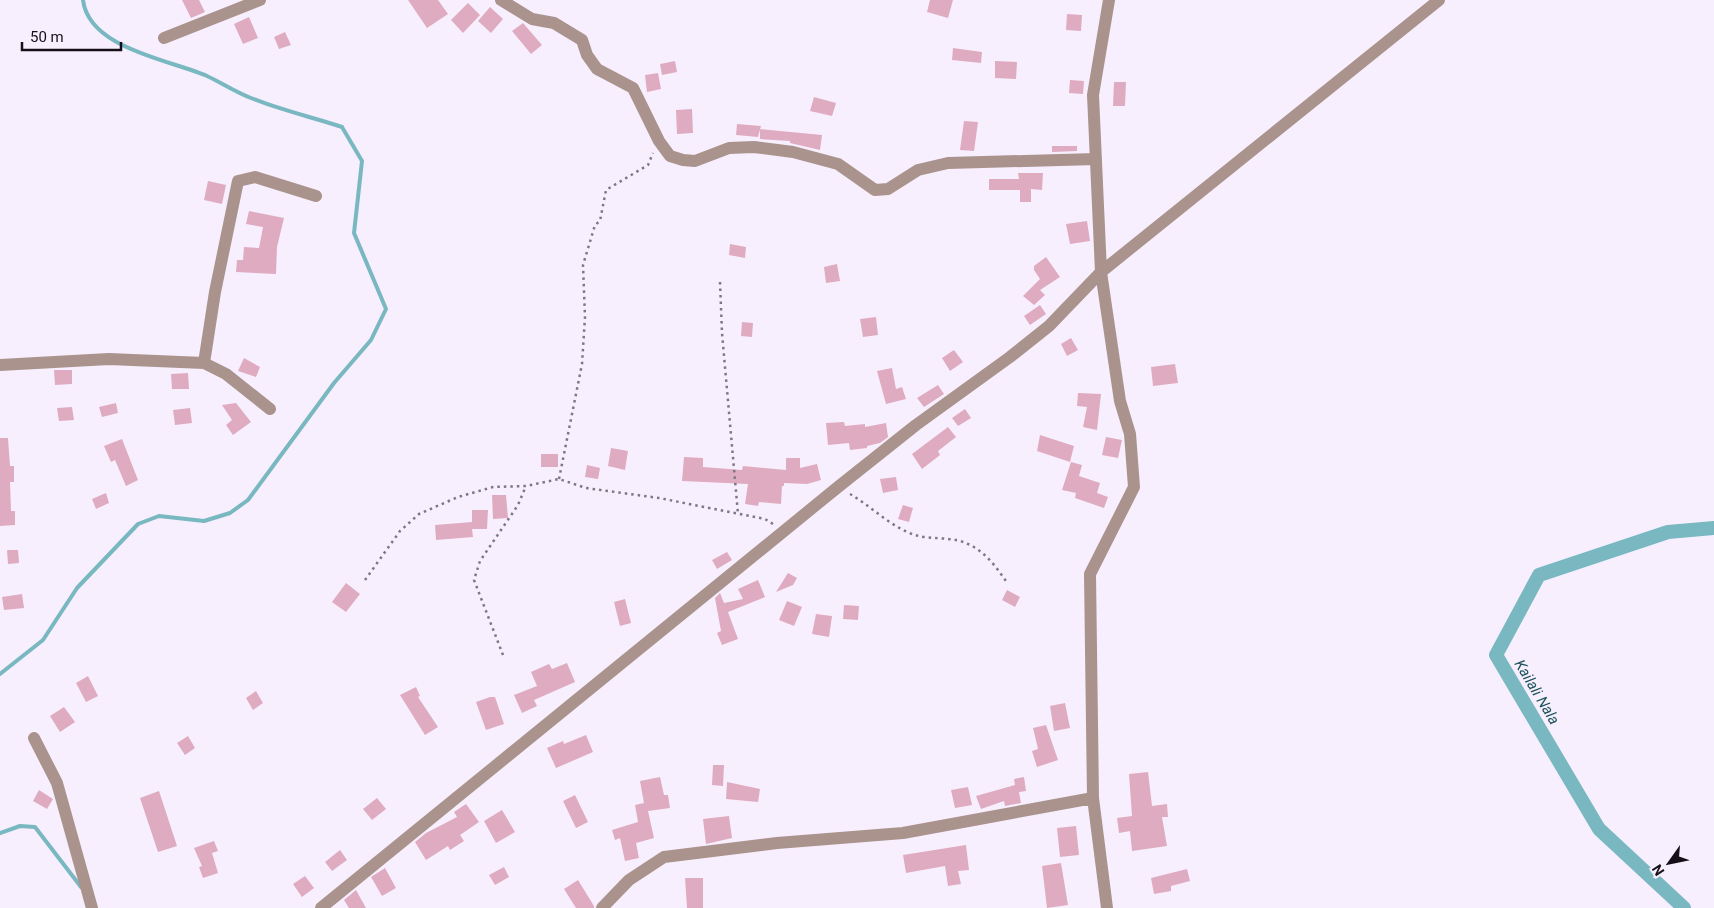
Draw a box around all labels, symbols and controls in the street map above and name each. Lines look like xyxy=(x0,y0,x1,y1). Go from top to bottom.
scale bar xyxy=(22,20,121,52)
text: 50 m xyxy=(30,28,64,46)
water label: Kailali Nala xyxy=(1511,656,1563,728)
north arrow xyxy=(1644,838,1694,888)
text: N xyxy=(1649,862,1668,879)

